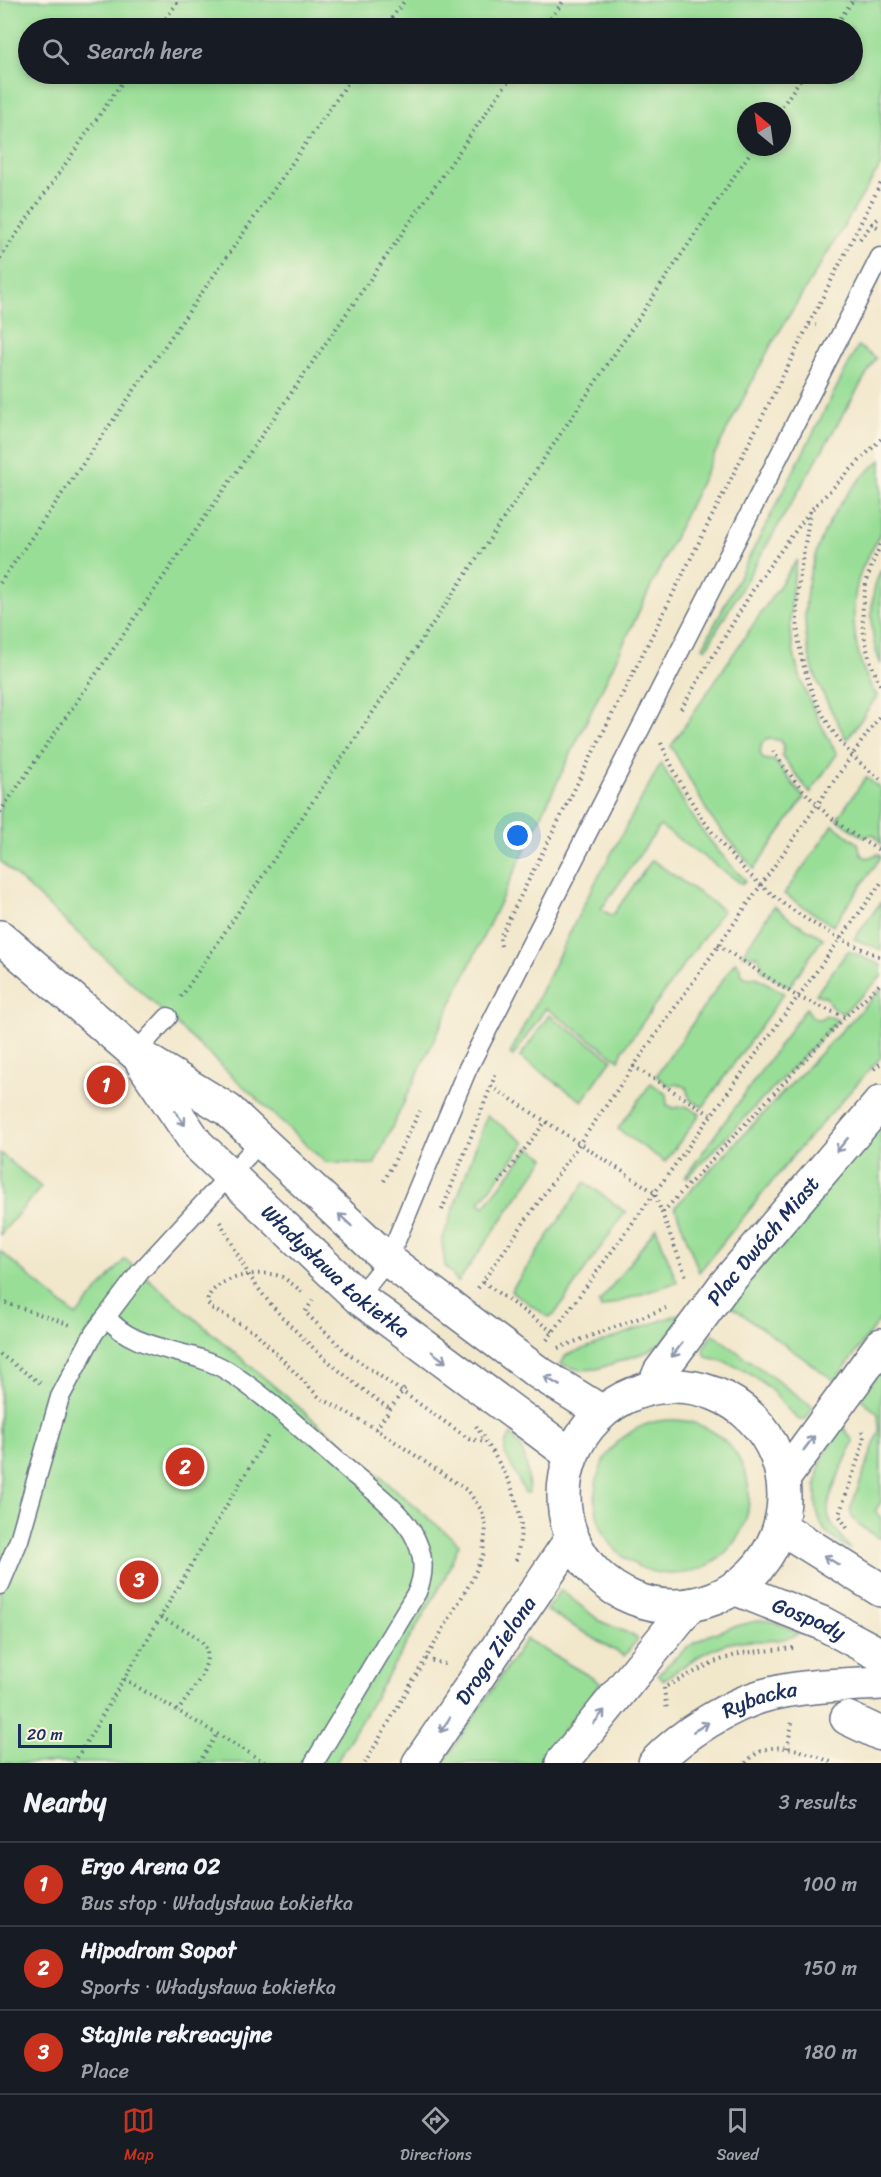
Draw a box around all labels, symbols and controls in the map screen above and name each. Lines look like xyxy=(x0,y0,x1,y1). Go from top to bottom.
search box xyxy=(18,18,863,84)
text: Search here xyxy=(87,32,203,71)
icon: search xyxy=(39,35,72,68)
north arrow xyxy=(737,102,791,156)
your location xyxy=(503,821,532,850)
pin: 1 xyxy=(86,1062,126,1108)
one-way arrow xyxy=(174,1110,186,1126)
one-way arrow xyxy=(835,1137,848,1153)
street label: Plac Dwóch Miast xyxy=(696,1167,829,1314)
street label: Władysława Łokietka xyxy=(252,1195,419,1349)
one-way arrow xyxy=(338,1213,353,1227)
one-way arrow xyxy=(671,1341,684,1357)
one-way arrow xyxy=(430,1351,446,1364)
one-way arrow xyxy=(544,1375,561,1387)
one-way arrow xyxy=(802,1435,815,1451)
pin: 2 xyxy=(166,1444,204,1490)
one-way arrow xyxy=(823,1554,840,1566)
pin: 3 xyxy=(120,1558,158,1602)
street label: Gospody xyxy=(766,1586,853,1652)
street label: Droga Zielona xyxy=(444,1587,547,1713)
street label: Rybacka xyxy=(715,1670,800,1730)
one-way arrow xyxy=(592,1710,605,1726)
one-way arrow xyxy=(438,1716,450,1733)
text: 20 m xyxy=(27,1720,63,1749)
scale bar xyxy=(18,1721,112,1748)
one-way arrow xyxy=(692,1721,709,1733)
text: Nearby xyxy=(24,1779,106,1825)
text: 3 results xyxy=(779,1785,857,1820)
text: Ergo Arena 02 xyxy=(81,1847,220,1886)
text: 1 xyxy=(39,1867,48,1902)
text: 100 m xyxy=(803,1867,857,1902)
text: Bus stop · Władysława Łokietka xyxy=(81,1886,353,1921)
text: Hipodrom Sopot xyxy=(81,1931,236,1970)
text: 2 xyxy=(38,1951,49,1986)
text: 150 m xyxy=(803,1951,857,1986)
text: Sports · Władysława Łokietka xyxy=(81,1970,336,2005)
text: Stajnie rekreacyjne xyxy=(81,2015,272,2054)
text: 3 xyxy=(38,2035,49,2070)
text: 180 m xyxy=(803,2035,857,2070)
text: Place xyxy=(81,2054,129,2089)
tab: Map xyxy=(122,2104,155,2169)
tab: Directions xyxy=(400,2104,472,2169)
tab: Saved xyxy=(716,2104,759,2169)

